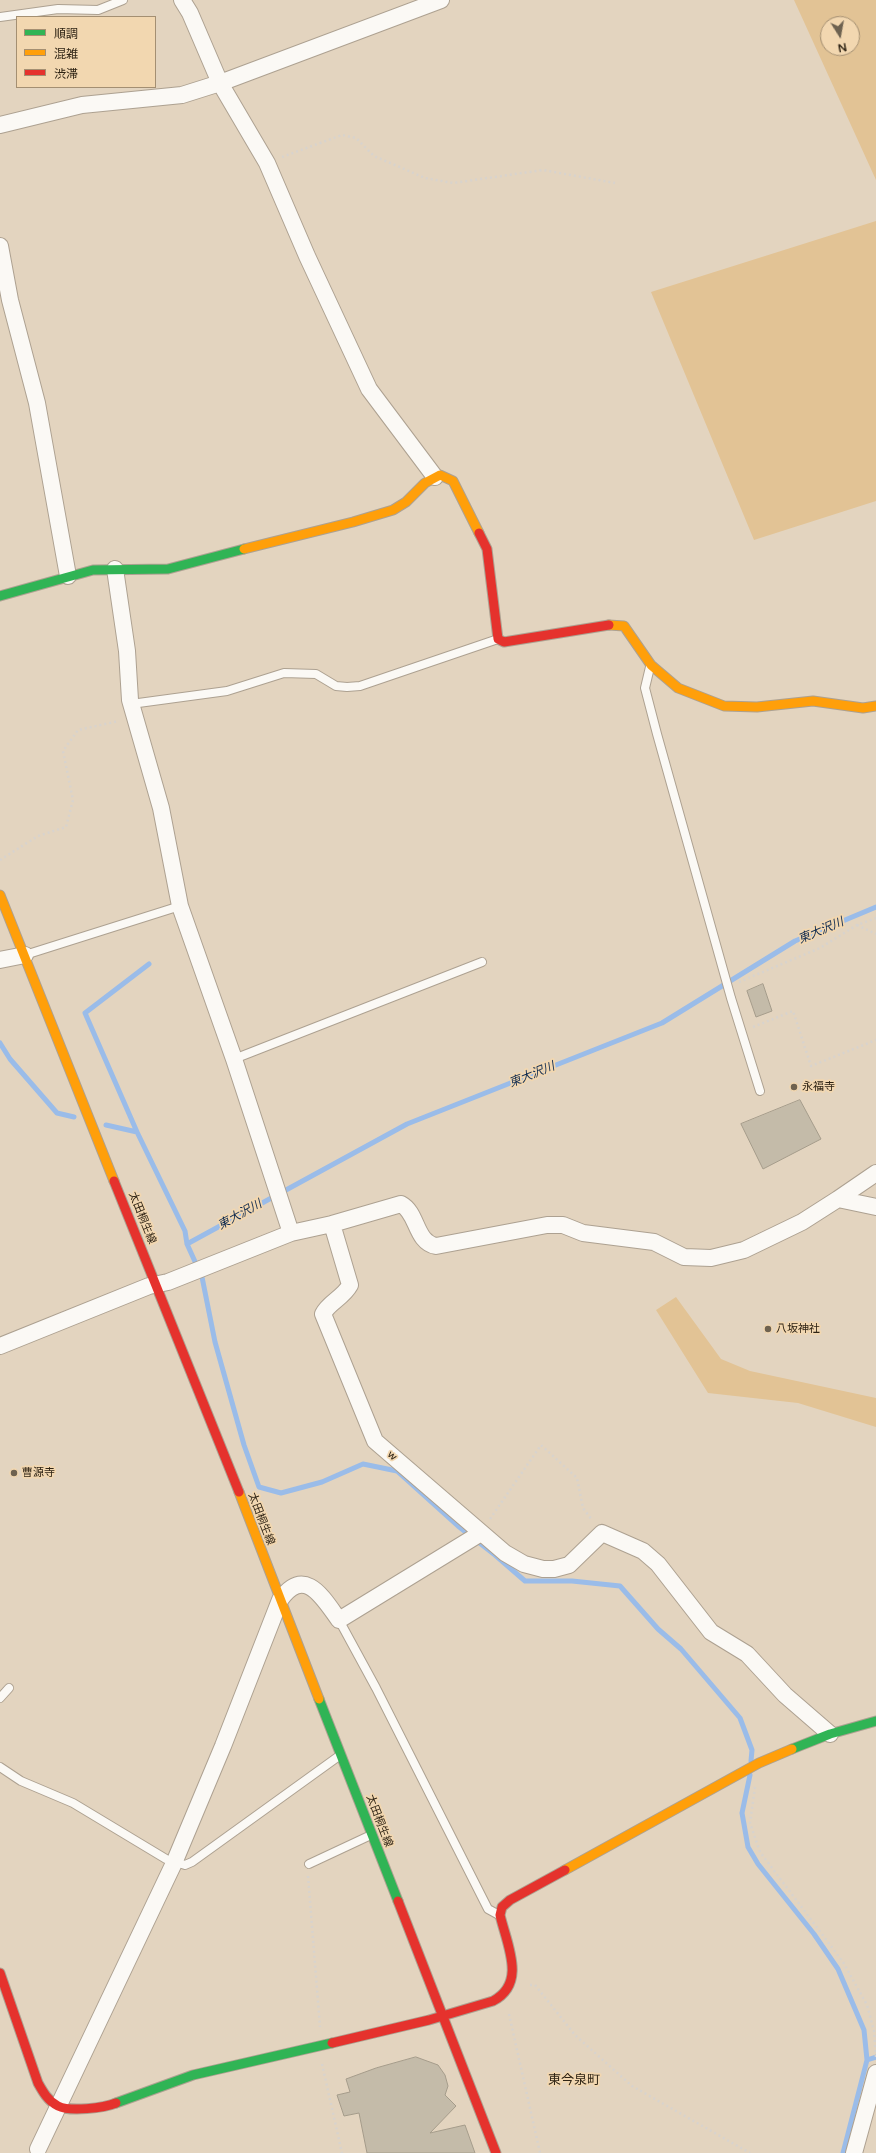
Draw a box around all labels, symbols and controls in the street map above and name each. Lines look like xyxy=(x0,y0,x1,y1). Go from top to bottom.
legend xyxy=(16,16,156,88)
north arrow xyxy=(820,16,860,56)
text: 順調 xyxy=(54,27,78,41)
text: N xyxy=(837,40,848,55)
text: 混雑 xyxy=(54,47,78,61)
text: 渋滞 xyxy=(54,67,78,81)
water label: 東大沢川 xyxy=(796,915,846,947)
water label: 東大沢川 xyxy=(507,1059,557,1091)
place label: 永福寺 xyxy=(802,1080,835,1094)
marker: 永福寺 xyxy=(789,1082,799,1092)
street label: 太田桐生線 xyxy=(126,1190,158,1246)
water label: 東大沢川 xyxy=(216,1197,264,1233)
place label: 八坂神社 xyxy=(776,1322,820,1336)
marker: 八坂神社 xyxy=(763,1324,773,1334)
street label: w xyxy=(384,1448,400,1464)
place label: 曹源寺 xyxy=(22,1466,55,1480)
marker: 曹源寺 xyxy=(9,1468,19,1478)
street label: 太田桐生線 xyxy=(245,1491,277,1547)
street label: 太田桐生線 xyxy=(363,1793,395,1849)
district label: 東今泉町 xyxy=(548,2073,600,2089)

